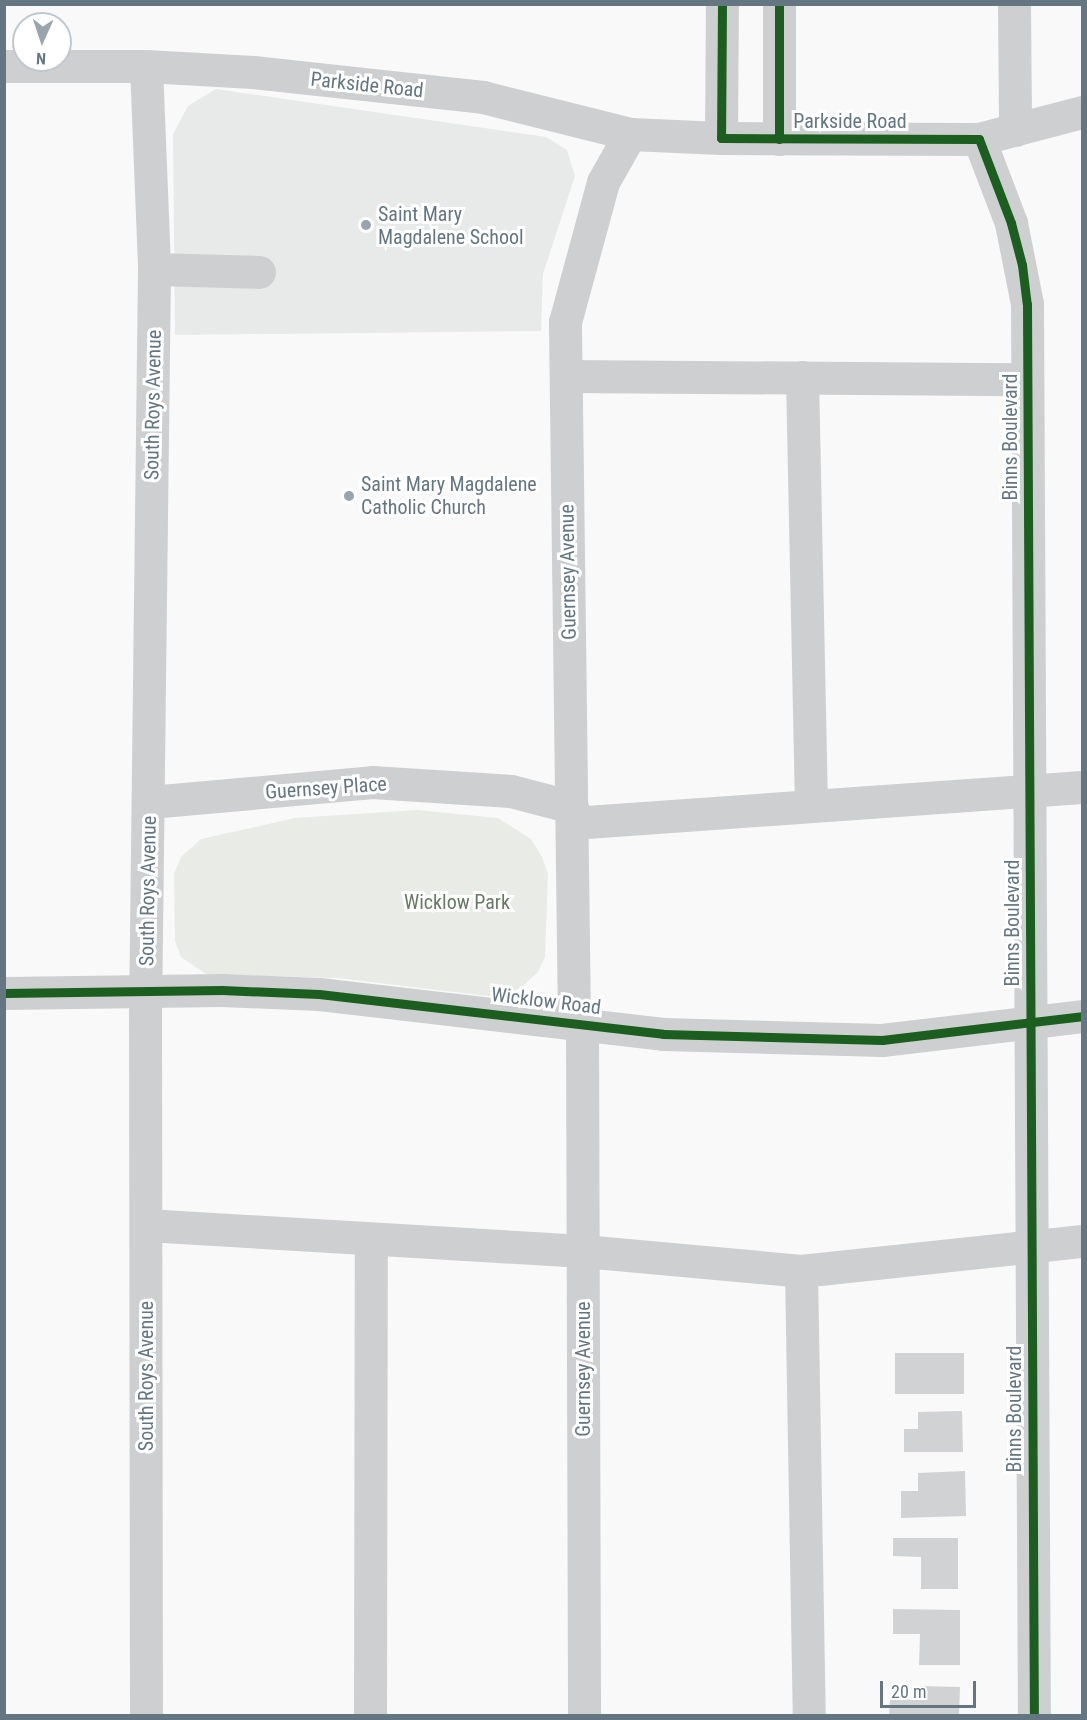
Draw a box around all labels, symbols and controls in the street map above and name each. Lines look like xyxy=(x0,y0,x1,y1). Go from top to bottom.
north arrow xyxy=(12,12,72,72)
text: N xyxy=(36,49,47,68)
street label: Parkside Road xyxy=(309,67,425,103)
street label: Parkside Road xyxy=(793,109,907,133)
place label: Saint Mary Magdalene School xyxy=(378,202,524,249)
marker: Saint Mary Magdalene School xyxy=(359,218,373,232)
street label: South Roys Avenue xyxy=(140,330,166,480)
street label: Binns Boulevard xyxy=(998,374,1022,500)
place label: Saint Mary Magdalene Catholic Church xyxy=(361,472,537,519)
marker: Saint Mary Magdalene Catholic Church xyxy=(342,489,356,503)
street label: Guernsey Avenue xyxy=(555,504,581,640)
street label: Guernsey Place xyxy=(264,772,388,804)
street label: South Roys Avenue xyxy=(135,816,161,966)
street label: Binns Boulevard xyxy=(1000,860,1024,986)
park label: Wicklow Park xyxy=(404,890,510,914)
street label: Wicklow Road xyxy=(490,982,602,1020)
street label: South Roys Avenue xyxy=(134,1301,158,1451)
street label: Guernsey Avenue xyxy=(571,1301,595,1437)
street label: Binns Boulevard xyxy=(1002,1346,1026,1472)
scale bar xyxy=(883,1669,979,1707)
text: 20 m xyxy=(891,1681,926,1702)

